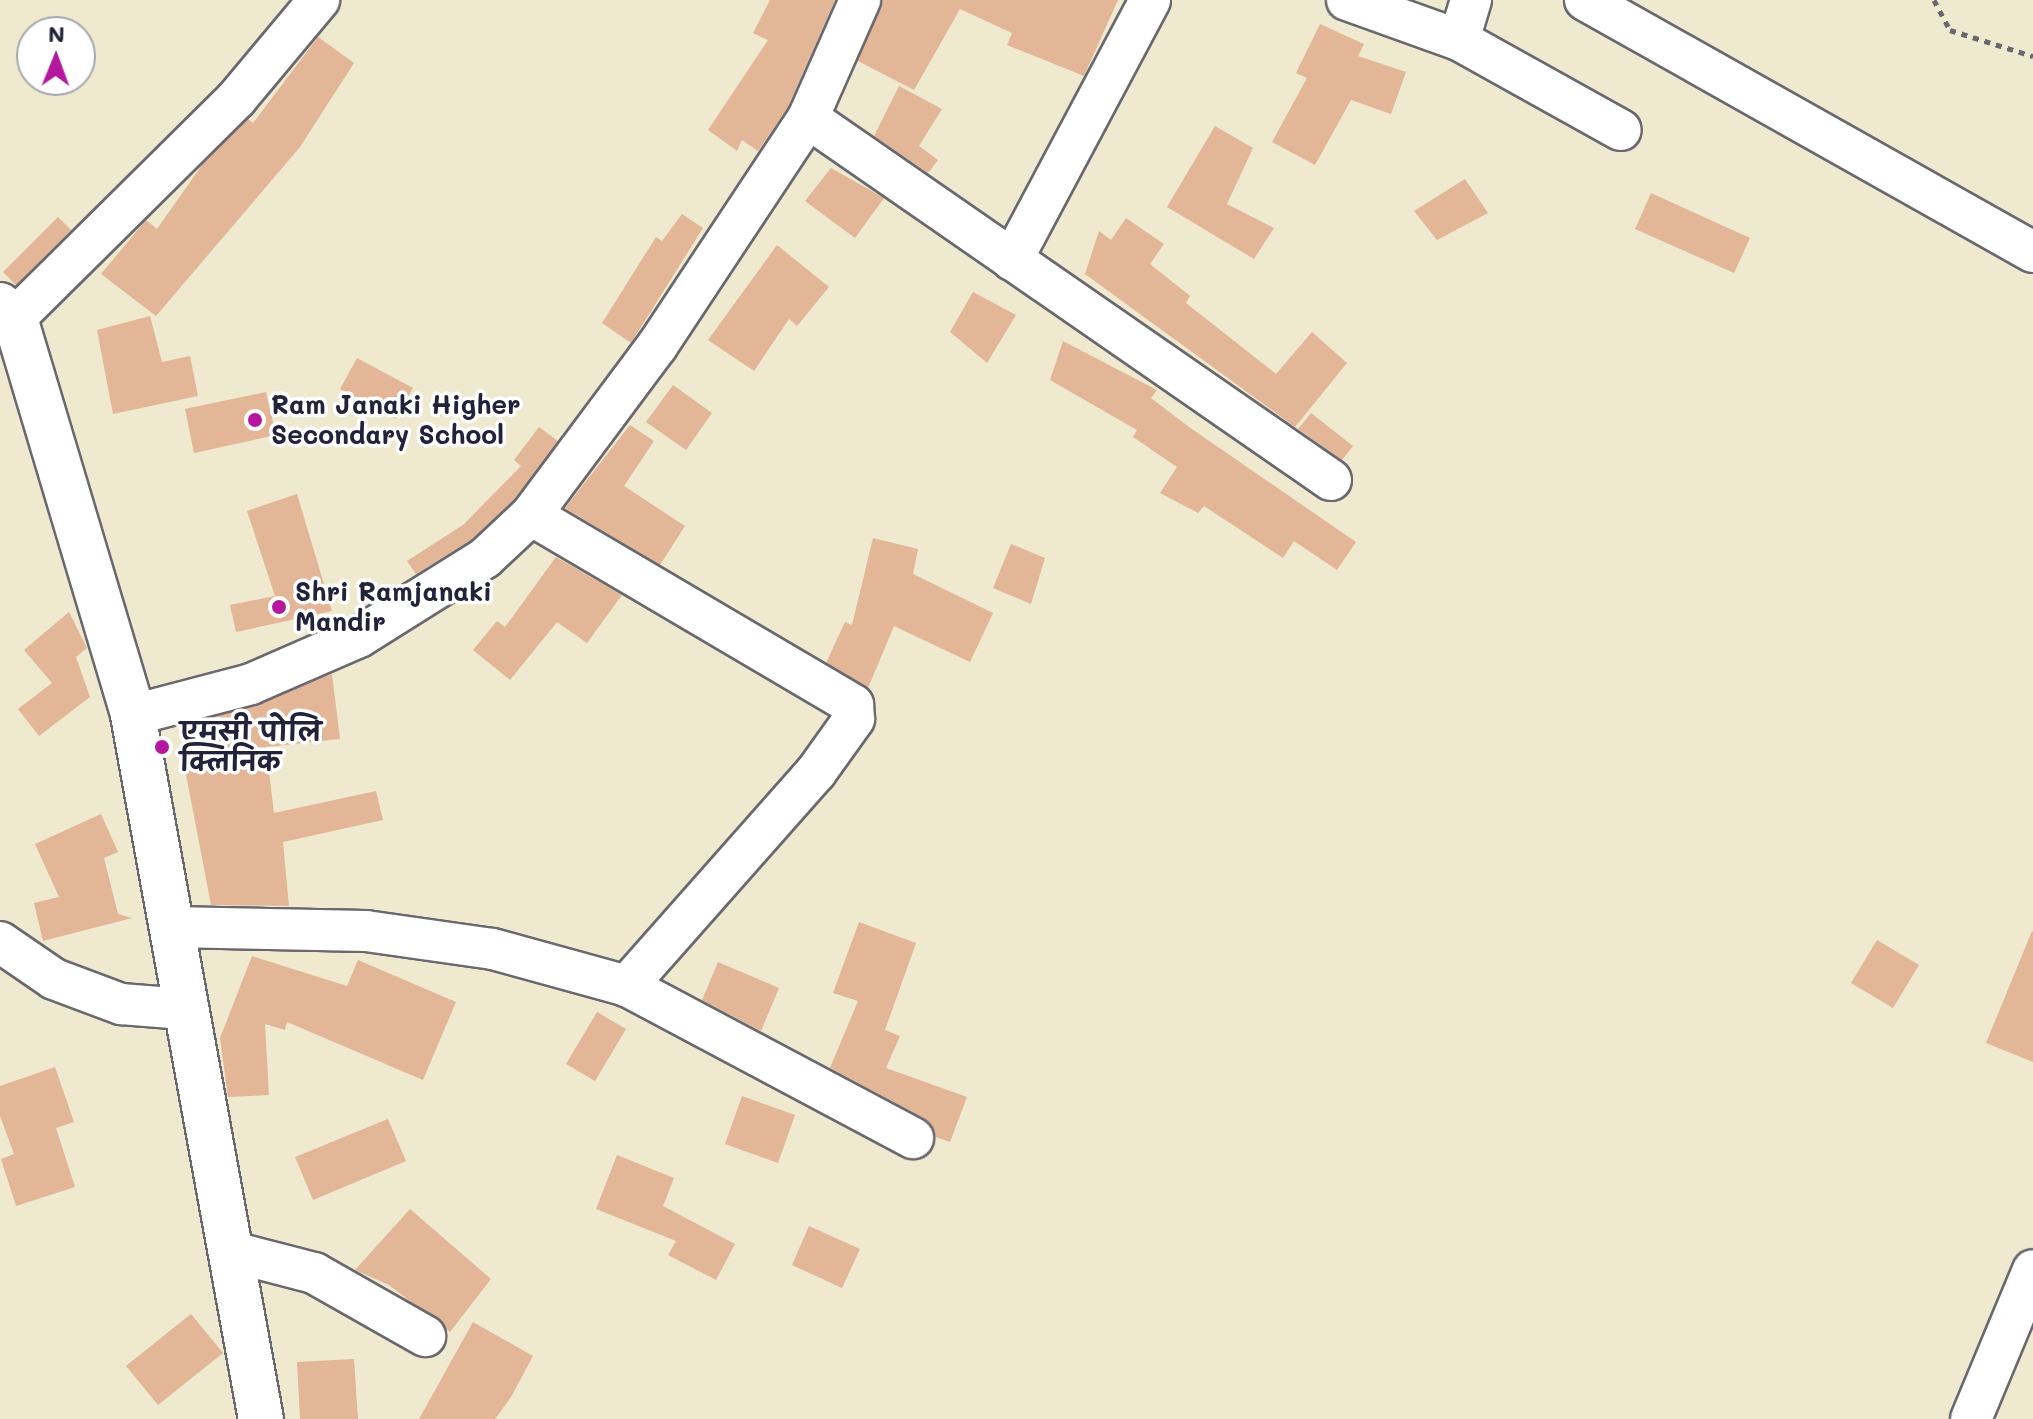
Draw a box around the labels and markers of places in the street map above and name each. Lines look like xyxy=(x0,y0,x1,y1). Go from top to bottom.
place label: Ram Janaki Higher Secondary School xyxy=(271,389,520,450)
marker: Ram Janaki Higher Secondary School xyxy=(246,411,264,429)
place label: Shri Ramjanaki Mandir xyxy=(295,576,492,638)
marker: Shri Ramjanaki Mandir xyxy=(270,598,288,616)
place label: एमसी पोलि क्लिनिक xyxy=(180,716,321,778)
marker: एमसी पोलि क्लिनिक xyxy=(151,736,173,758)

